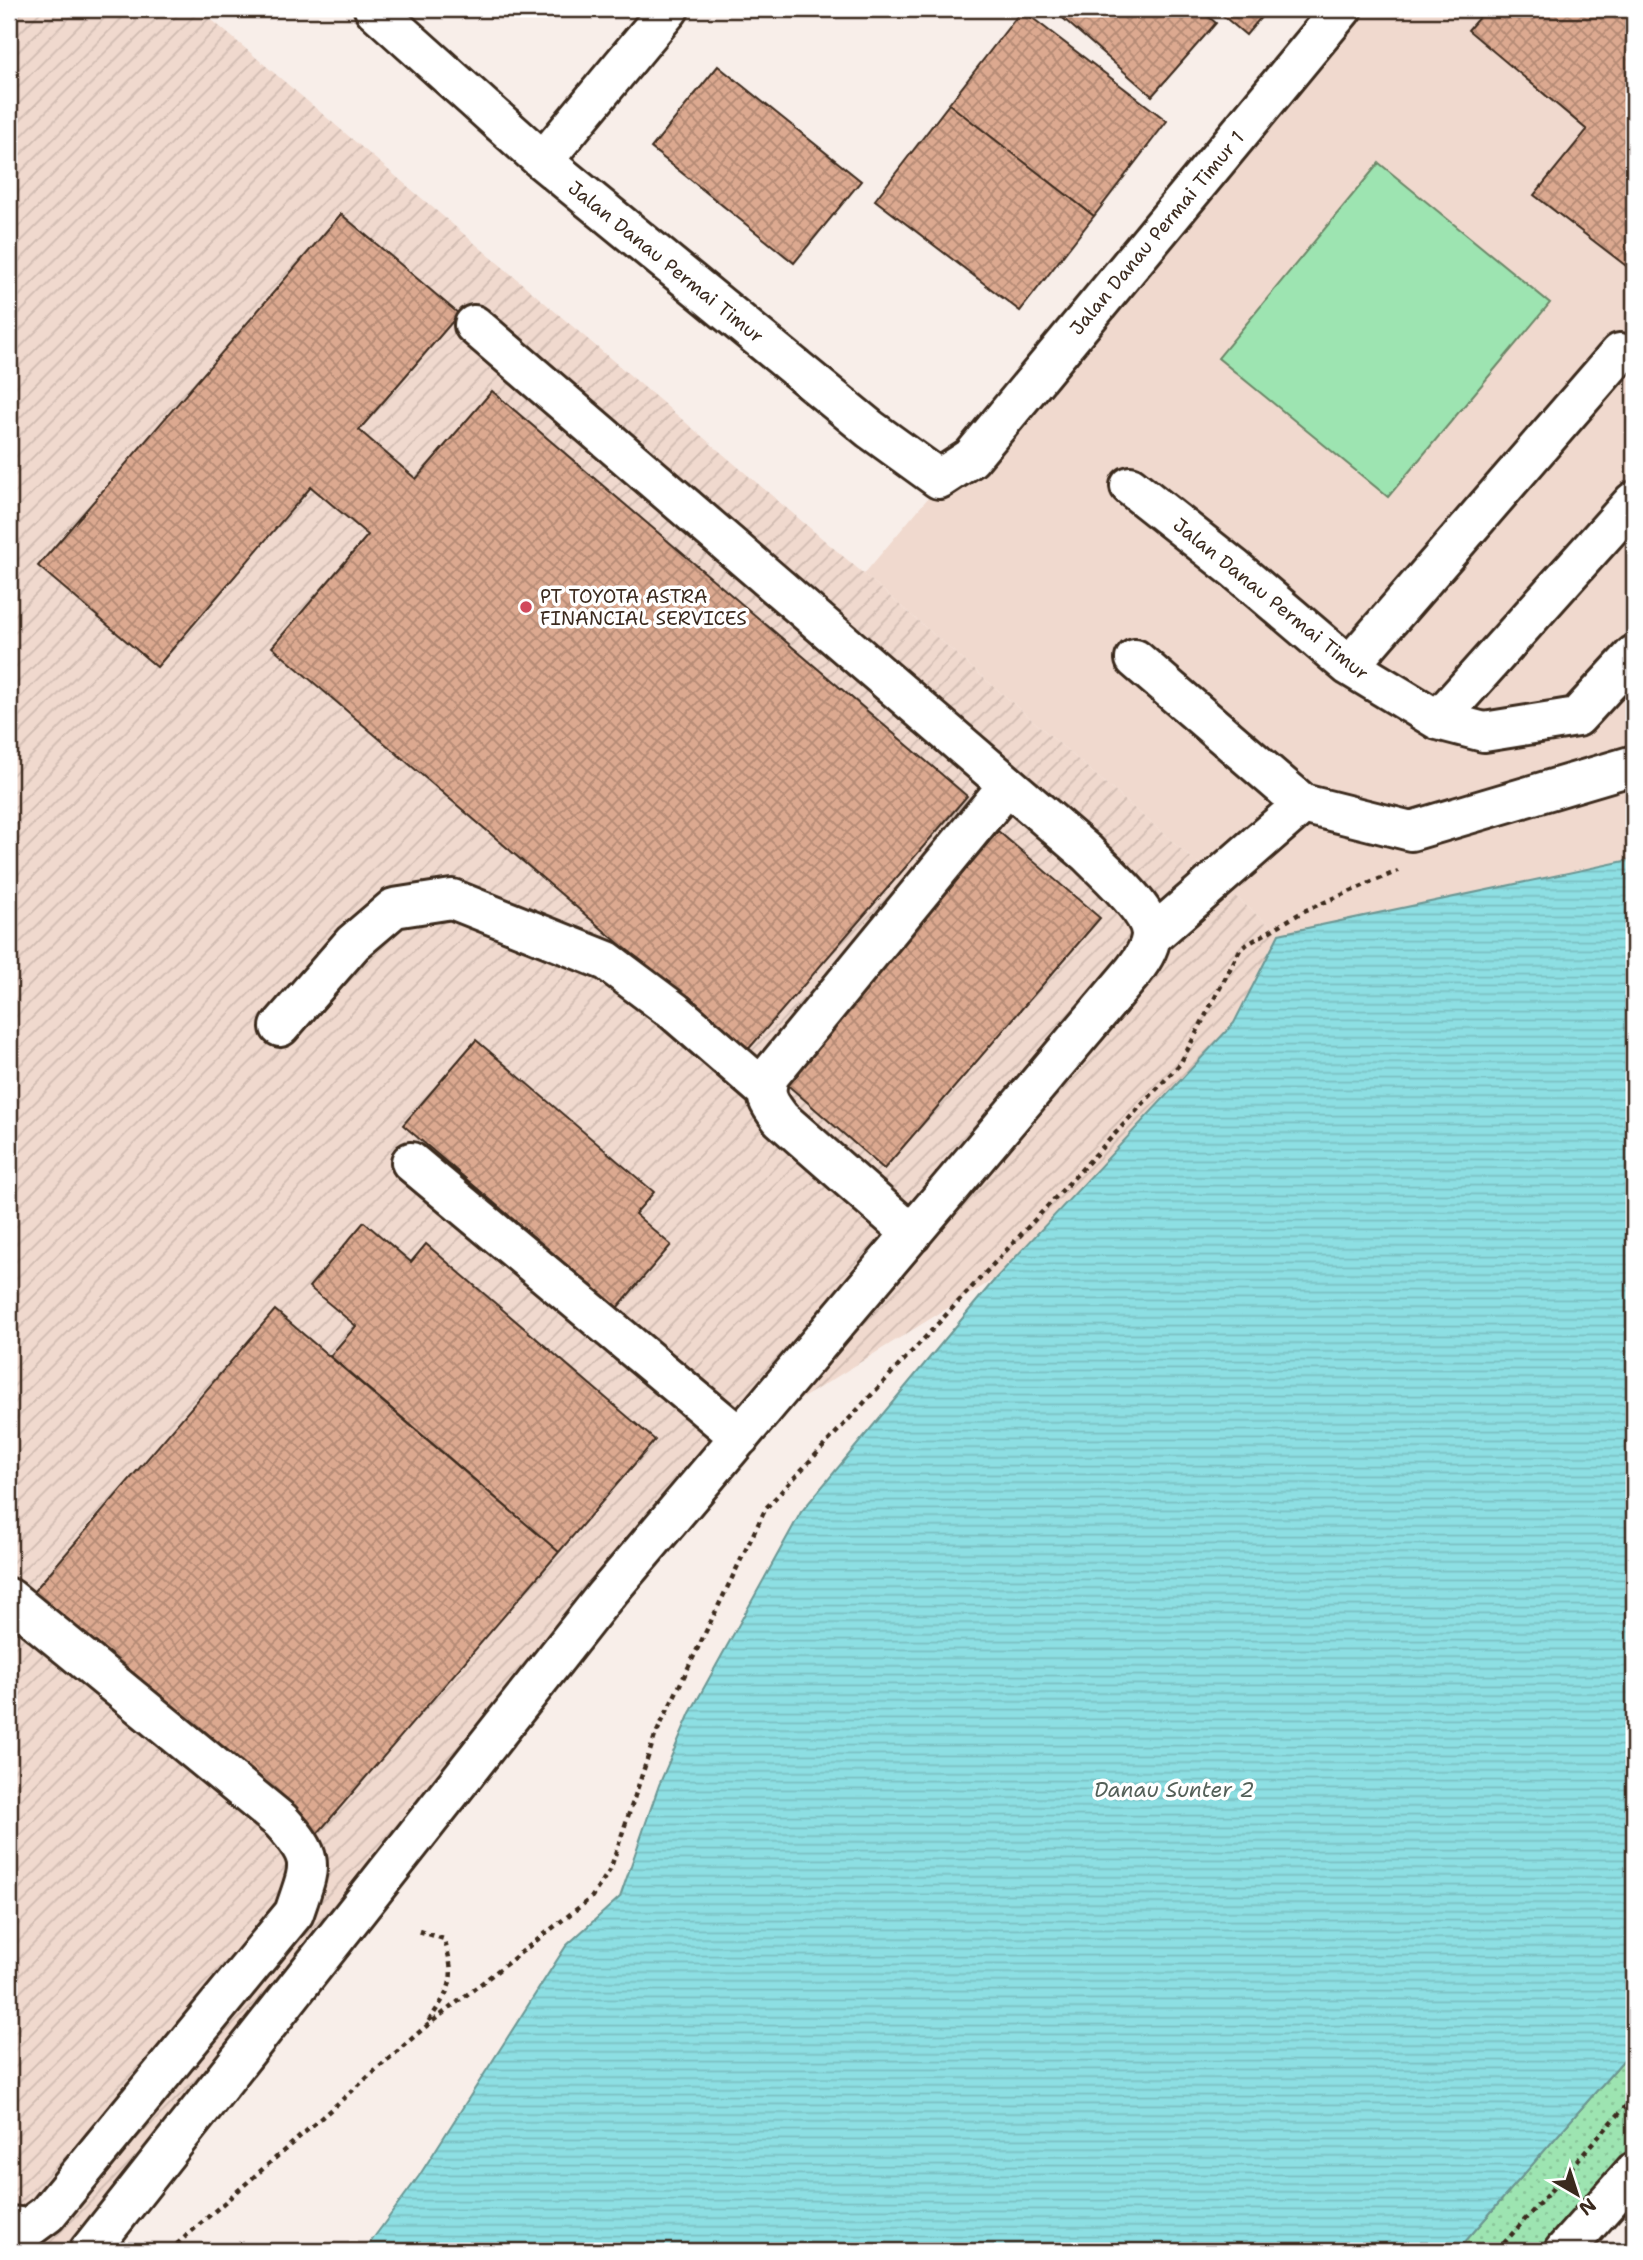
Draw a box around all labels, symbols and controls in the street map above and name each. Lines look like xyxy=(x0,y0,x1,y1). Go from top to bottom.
street label: Jalan Danau Permai Timur 1 xyxy=(1064,126,1250,340)
street label: Jalan Danau Permai Timur xyxy=(563,175,769,349)
street label: Jalan Danau Permai Timur xyxy=(1168,512,1374,686)
place label: PT TOYOTA ASTRA FINANCIAL SERVICES xyxy=(540,584,747,631)
marker: PT TOYOTA ASTRA FINANCIAL SERVICES xyxy=(518,599,534,615)
water label: Danau Sunter 2 xyxy=(1094,1776,1254,1804)
north arrow xyxy=(1542,2158,1612,2228)
text: N xyxy=(1574,2192,1601,2221)

